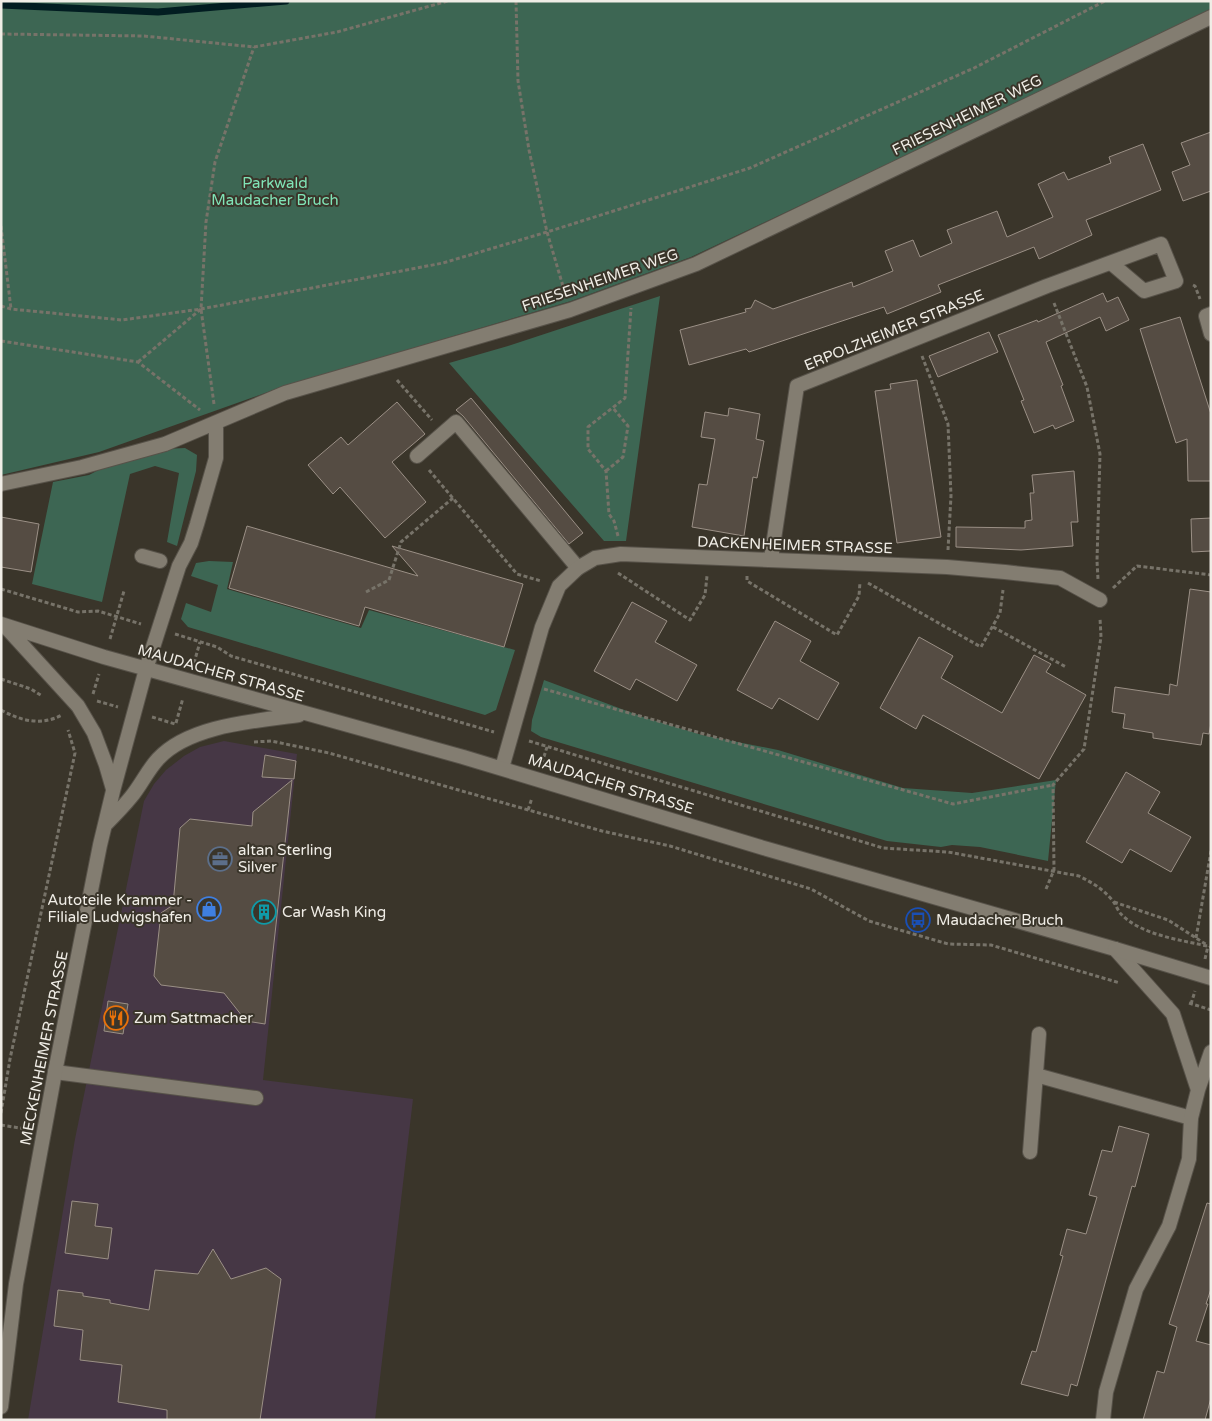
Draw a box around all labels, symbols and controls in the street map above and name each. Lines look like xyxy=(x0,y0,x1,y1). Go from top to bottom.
street label: FRIESENHEIMER WEG xyxy=(889,71,1045,159)
park label: Parkwald Maudacher Bruch xyxy=(211,174,339,209)
street label: FRIESENHEIMER WEG xyxy=(519,245,681,315)
street label: ERPOLZHEIMER STRASSE xyxy=(801,286,987,374)
street label: DACKENHEIMER STRASSE xyxy=(697,533,893,557)
street label: MAUDACHER STRASSE xyxy=(136,641,306,705)
street label: MAUDACHER STRASSE xyxy=(526,750,696,818)
place label: altan Sterling Silver xyxy=(238,841,332,876)
office icon: altan Sterling Silver xyxy=(207,846,233,872)
place label: Autoteile Krammer - Filiale Ludwigshafen xyxy=(47,891,192,926)
shop icon: Autoteile Krammer - Filiale Ludwigshafen xyxy=(196,896,222,922)
building icon: Car Wash King xyxy=(251,899,277,925)
place label: Car Wash King xyxy=(282,903,386,921)
bus stop icon: Maudacher Bruch xyxy=(905,907,931,933)
place label: Maudacher Bruch xyxy=(936,911,1063,929)
street label: MECKENHEIMER STRASSE xyxy=(16,949,72,1147)
restaurant icon: Zum Sattmacher xyxy=(103,1005,129,1031)
place label: Zum Sattmacher xyxy=(134,1009,253,1027)

